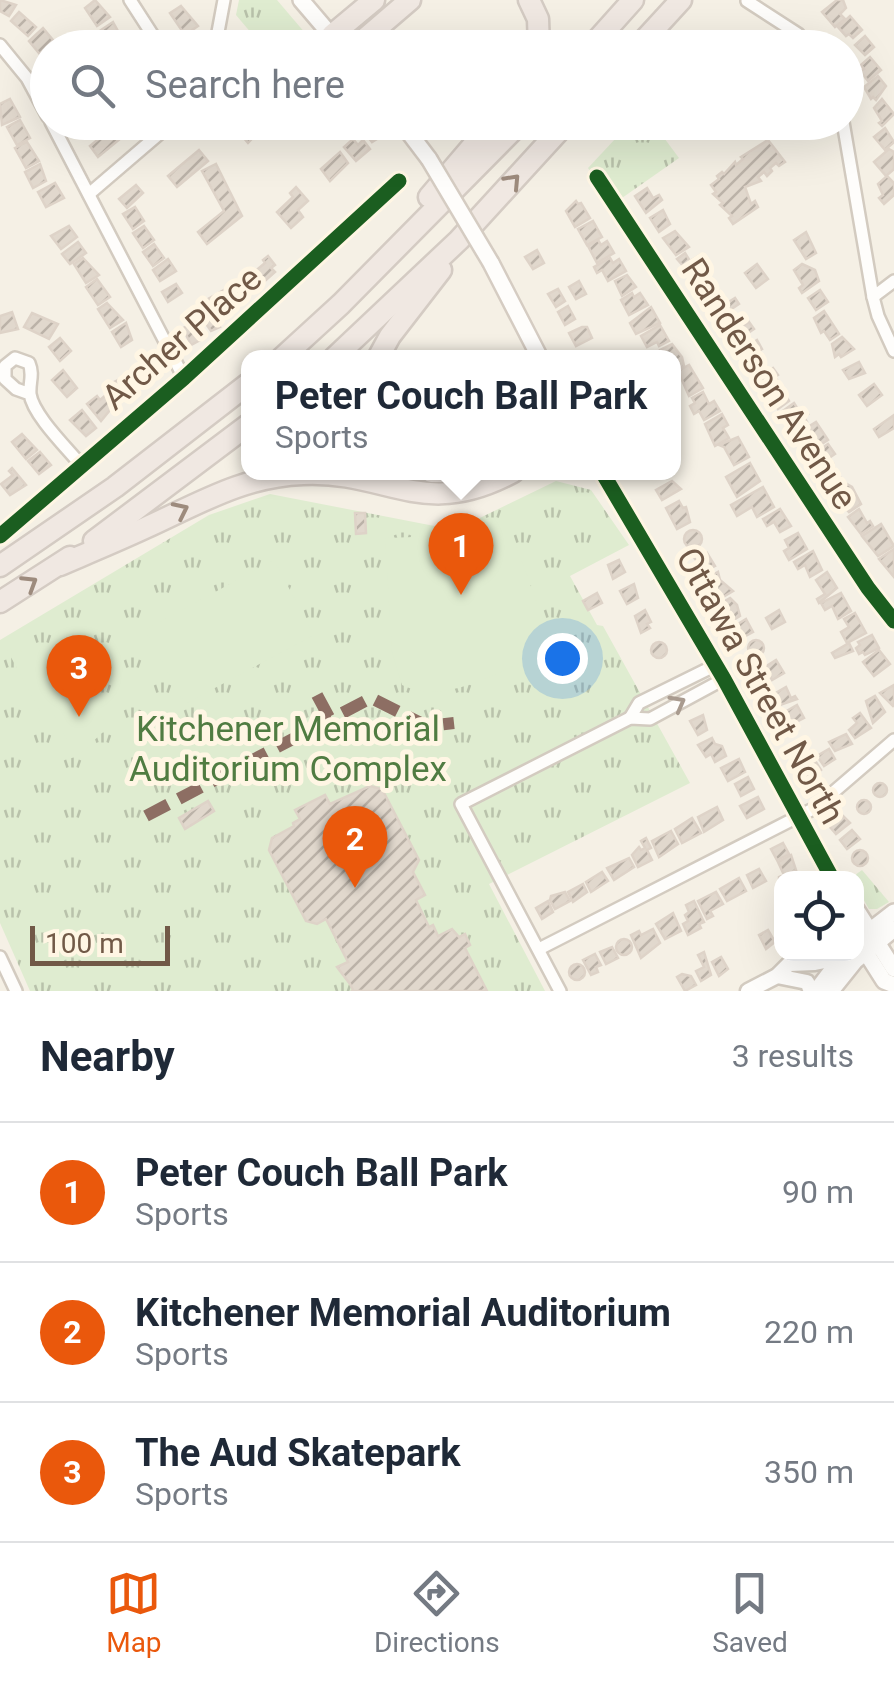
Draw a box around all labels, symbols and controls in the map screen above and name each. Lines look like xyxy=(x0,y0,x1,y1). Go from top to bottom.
search box xyxy=(30,30,864,140)
icon: search xyxy=(65,58,120,113)
text: Search here xyxy=(145,63,345,107)
one-way arrow xyxy=(501,174,519,193)
street label: Randerson Avenue xyxy=(673,251,865,517)
street label: Archer Place xyxy=(94,258,270,418)
popup xyxy=(241,350,681,480)
text: Peter Couch Ball Park xyxy=(275,374,647,418)
text: Sports xyxy=(275,418,369,456)
one-way arrow xyxy=(170,503,188,523)
pin: 1 xyxy=(428,512,494,595)
street label: Ottawa Street North xyxy=(667,541,853,831)
one-way arrow xyxy=(19,576,37,595)
your location xyxy=(537,633,588,684)
pin: 3 xyxy=(46,634,112,717)
one-way arrow xyxy=(668,696,686,716)
park label: Kitchener Memorial Auditorium Complex xyxy=(129,709,447,790)
pin: 2 xyxy=(322,806,388,888)
map controls xyxy=(774,871,864,961)
button: locate xyxy=(774,871,864,961)
scale bar xyxy=(30,921,170,966)
text: 100 m xyxy=(45,927,124,960)
text: Nearby xyxy=(40,1032,175,1081)
text: 3 results xyxy=(732,1037,854,1075)
text: Peter Couch Ball Park xyxy=(135,1151,508,1195)
text: 1 xyxy=(63,1173,82,1211)
text: 90 m xyxy=(782,1173,854,1211)
text: Sports xyxy=(135,1195,229,1233)
text: Kitchener Memorial Auditorium xyxy=(135,1291,671,1335)
text: 2 xyxy=(63,1313,82,1351)
text: 220 m xyxy=(764,1313,854,1351)
text: Sports xyxy=(135,1335,229,1373)
text: The Aud Skatepark xyxy=(135,1431,461,1475)
text: 3 xyxy=(63,1453,82,1491)
text: 350 m xyxy=(764,1453,854,1491)
text: Sports xyxy=(135,1475,229,1513)
tab: Map xyxy=(106,1566,162,1659)
tab: Directions xyxy=(374,1566,500,1659)
tab: Saved xyxy=(712,1566,788,1659)

